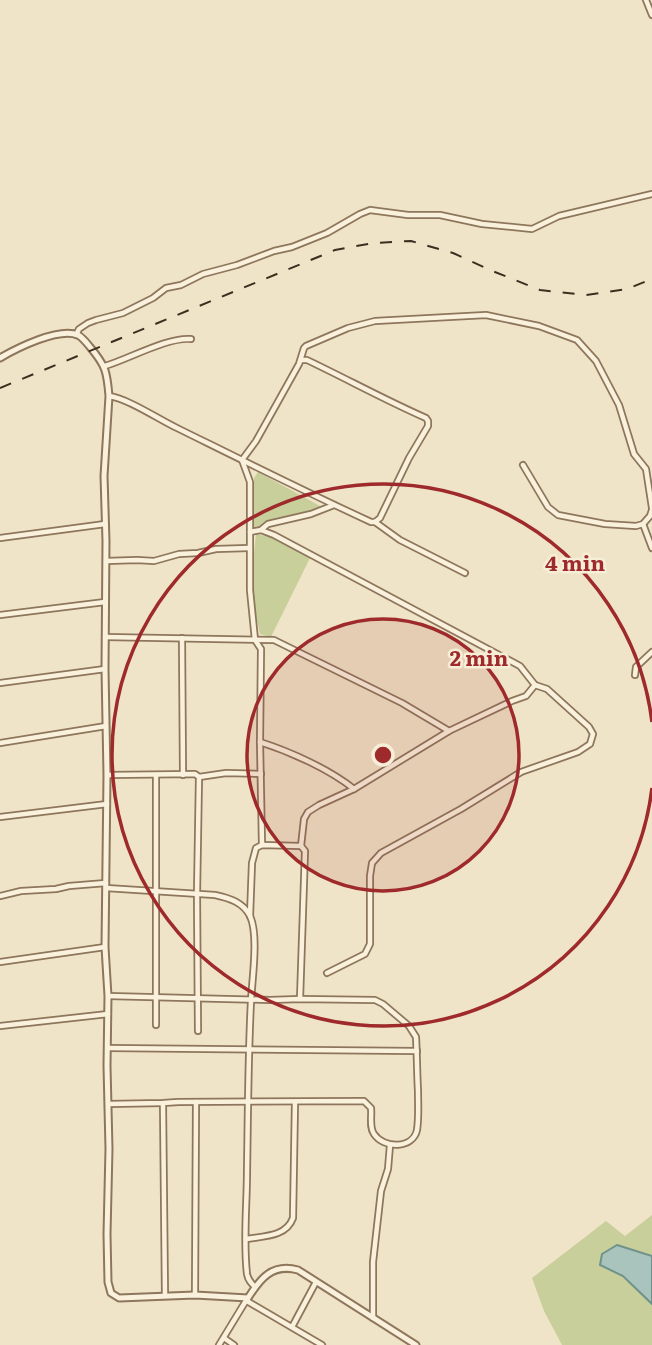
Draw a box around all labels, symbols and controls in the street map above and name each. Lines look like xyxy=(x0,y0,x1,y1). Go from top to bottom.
text: 4 min xyxy=(545,546,605,577)
text: 2 min xyxy=(450,641,509,672)
centre of rings xyxy=(371,743,395,767)

